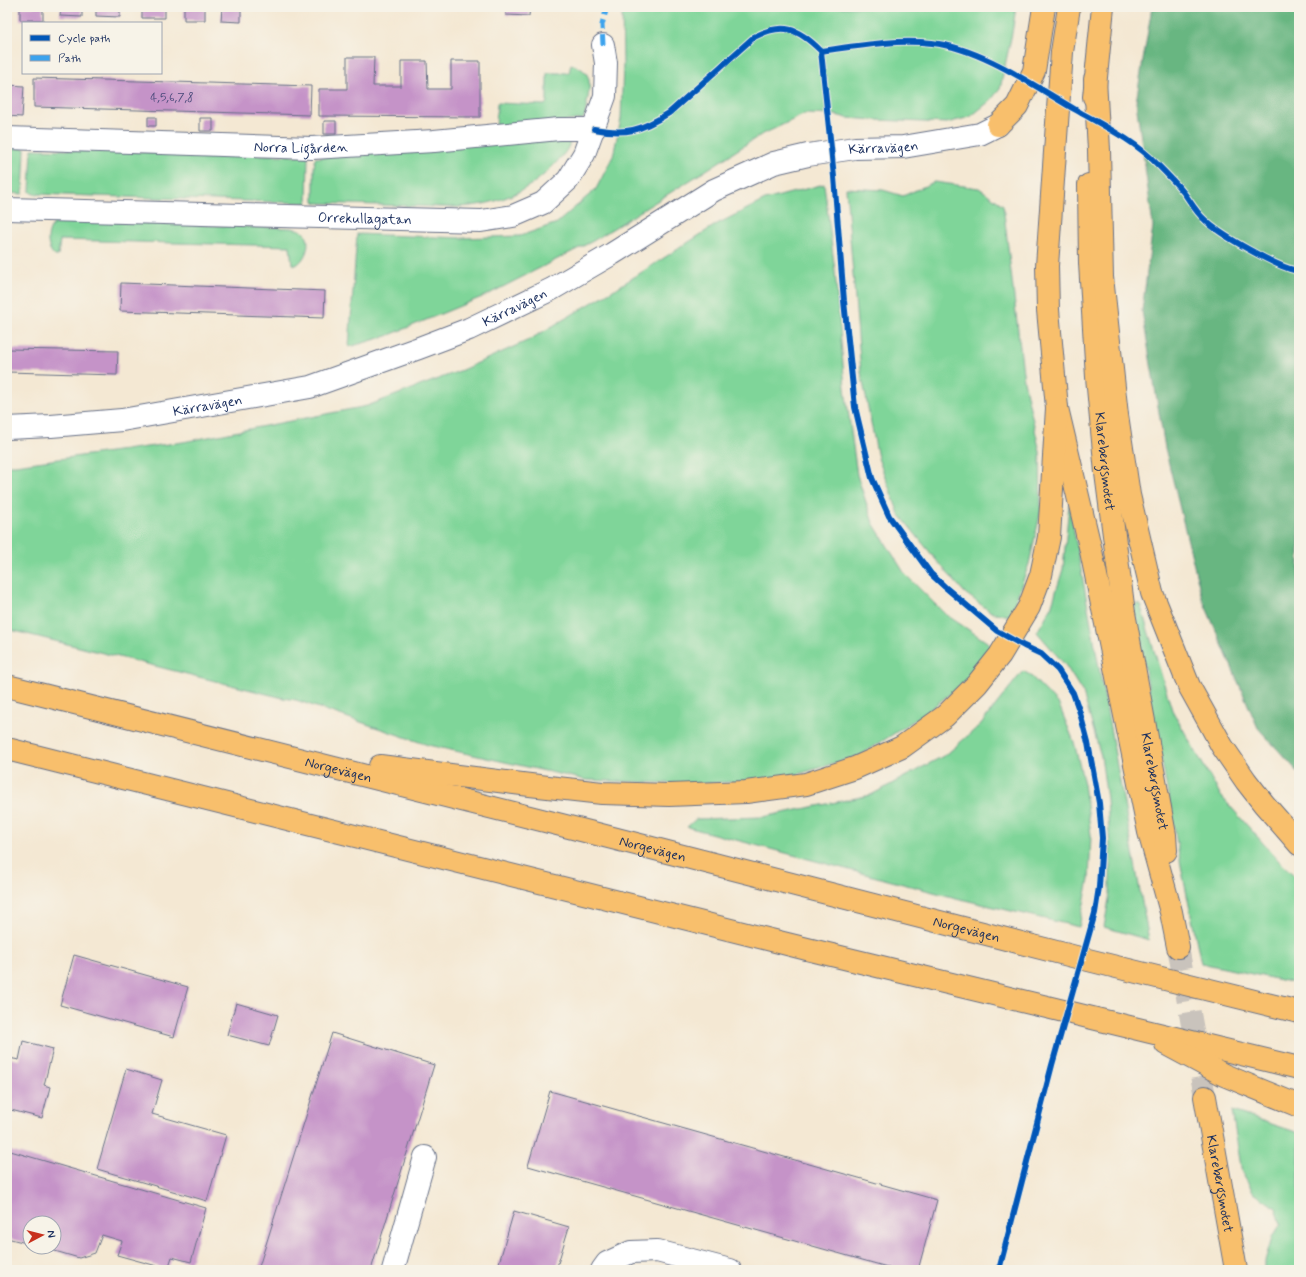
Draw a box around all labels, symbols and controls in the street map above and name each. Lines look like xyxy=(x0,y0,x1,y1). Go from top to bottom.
legend xyxy=(22,22,162,74)
text: Cycle path xyxy=(58,31,110,47)
text: Path xyxy=(58,51,81,67)
house number: 4,5,6,7,8 xyxy=(150,90,194,106)
street label: Kärravägen xyxy=(847,137,920,159)
street label: Norra Ligården xyxy=(254,138,348,160)
street label: Orrekullagatan xyxy=(318,209,412,229)
street label: Kärravägen xyxy=(480,285,550,331)
street label: Kärravägen xyxy=(172,391,244,421)
street label: Klarebergsmotet xyxy=(1090,411,1119,512)
street label: Klarebergsmotet xyxy=(1136,731,1172,832)
street label: Norgevägen xyxy=(303,753,374,787)
street label: Norgevägen xyxy=(617,832,688,867)
street label: Norgevägen xyxy=(931,913,1002,947)
street label: Klarebergsmotet xyxy=(1202,1133,1237,1235)
north arrow xyxy=(22,1215,62,1255)
text: N xyxy=(44,1229,58,1238)

